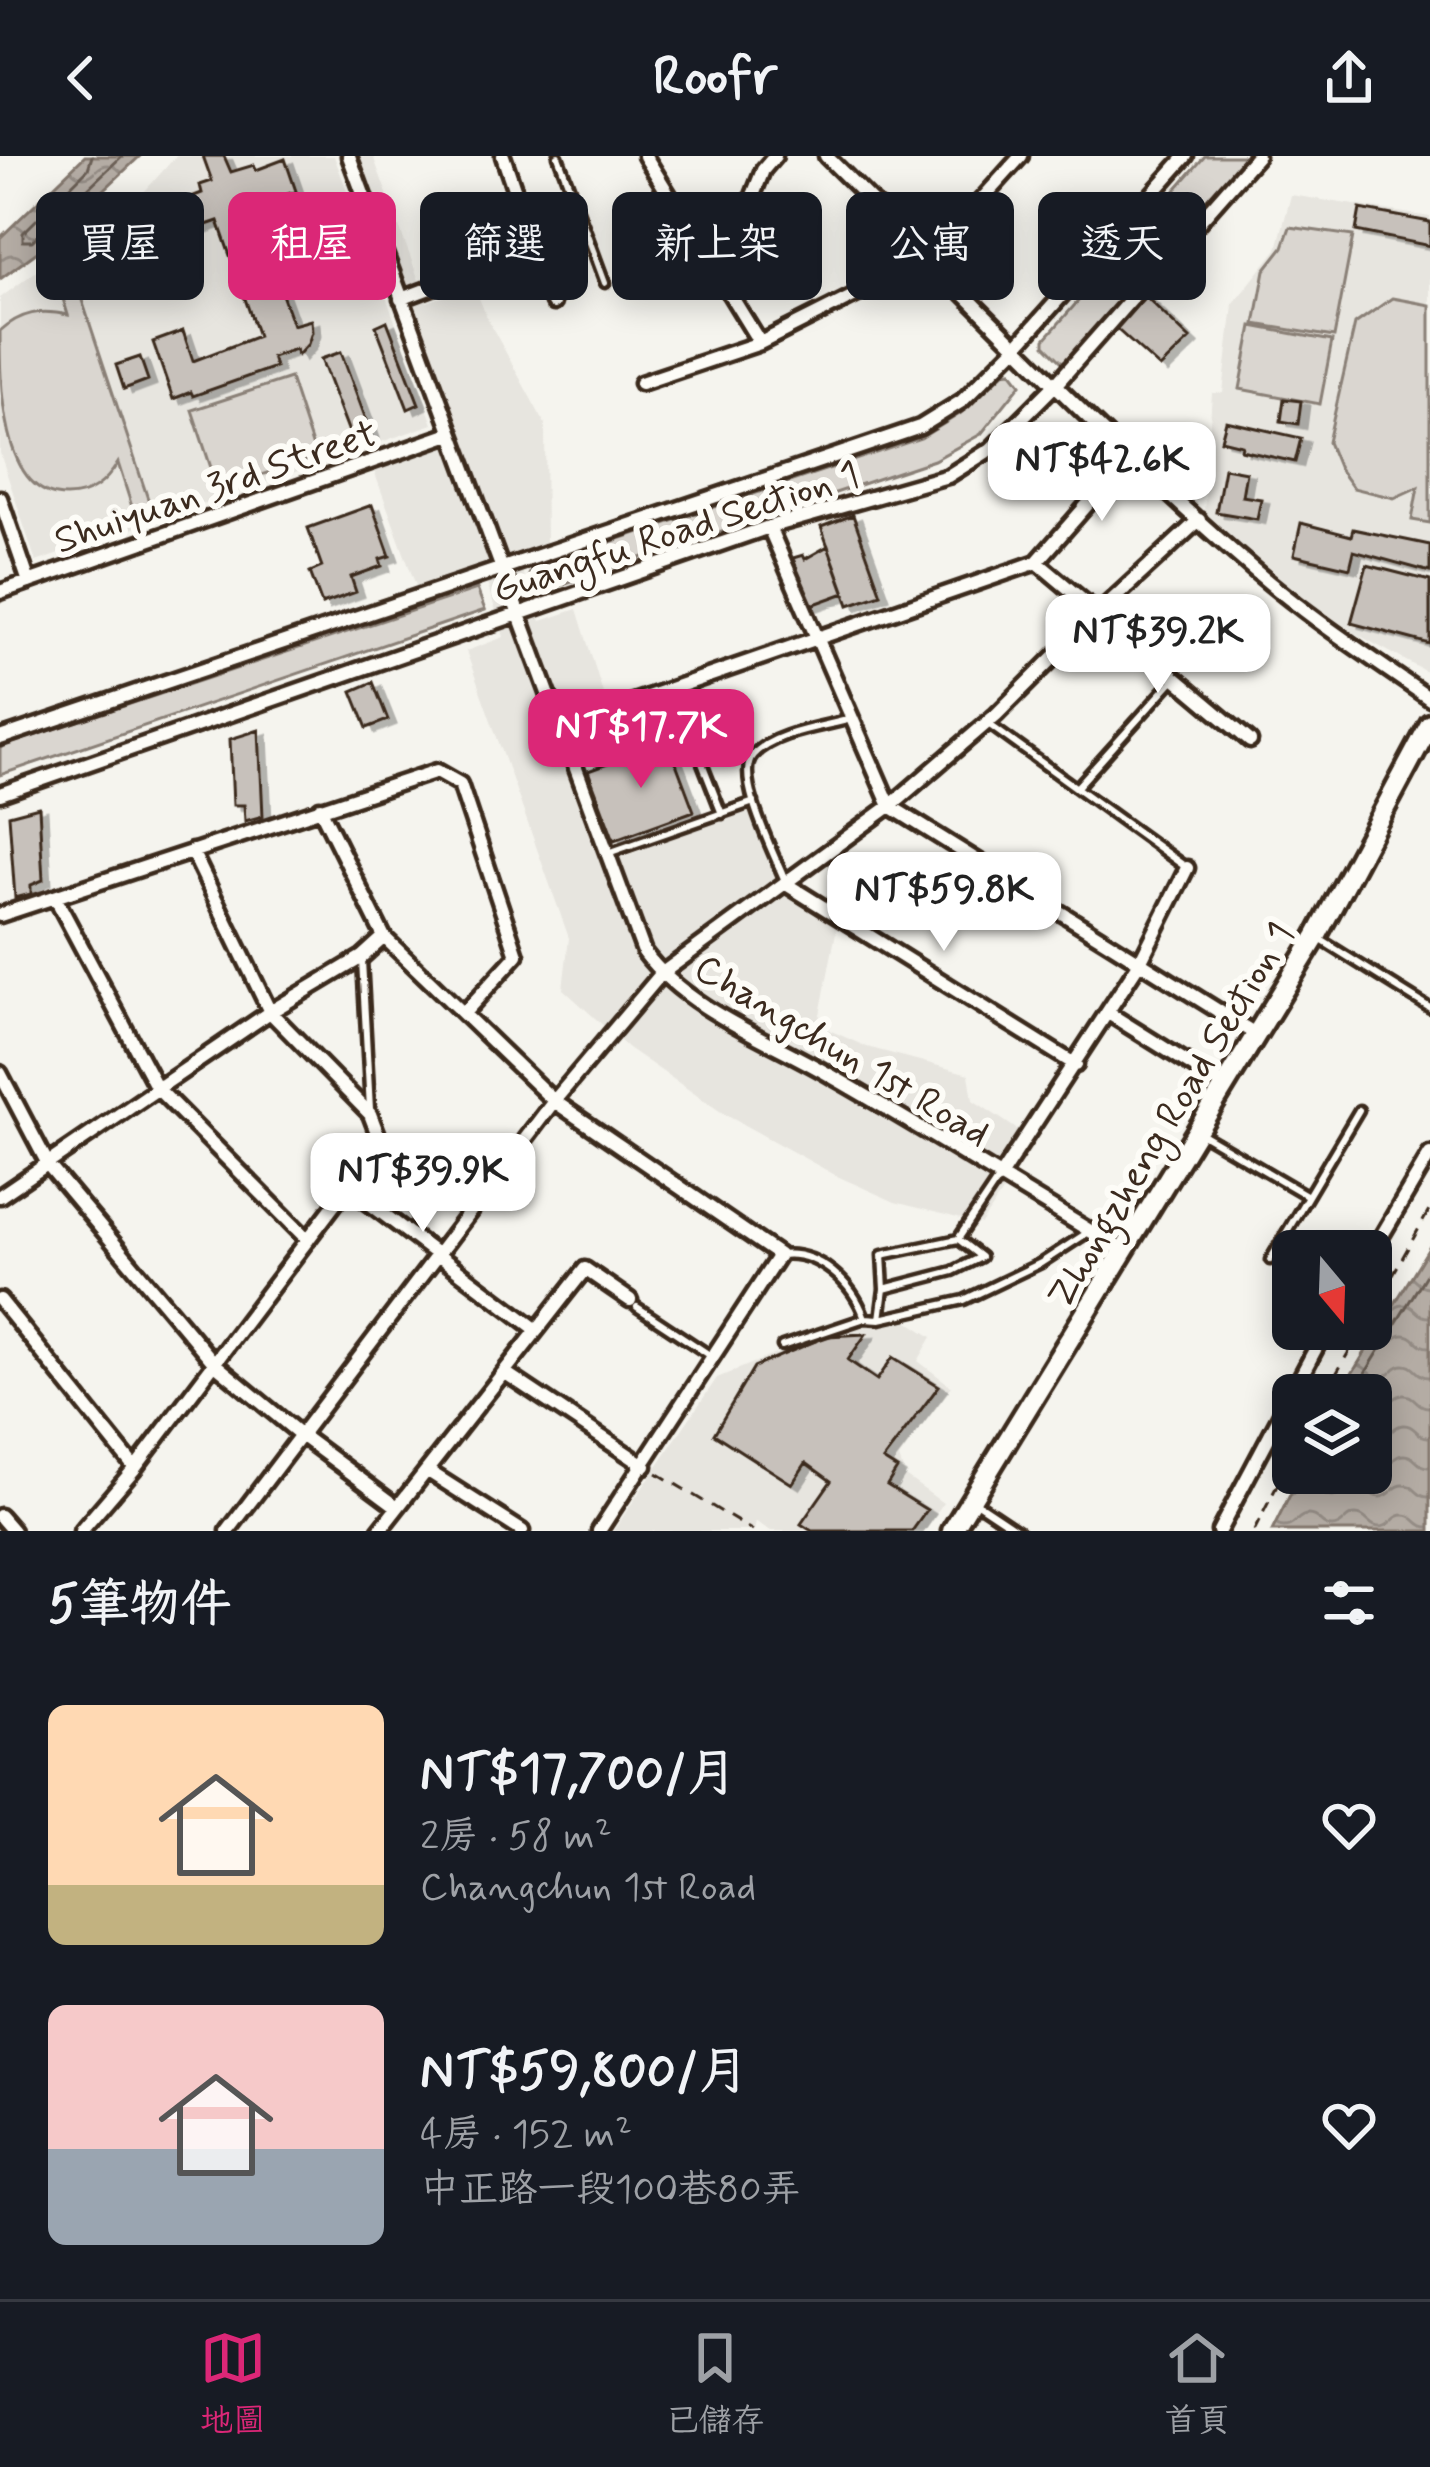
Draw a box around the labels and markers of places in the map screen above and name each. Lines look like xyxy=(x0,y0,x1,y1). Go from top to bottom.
pin: NT$42.6K xyxy=(978,422,1226,524)
pin: NT$39.2K xyxy=(1034,594,1282,696)
pin: NT$17.7K xyxy=(517,689,765,791)
pin: NT$59.8K xyxy=(820,852,1068,954)
pin: NT$39.9K xyxy=(299,1133,547,1235)

